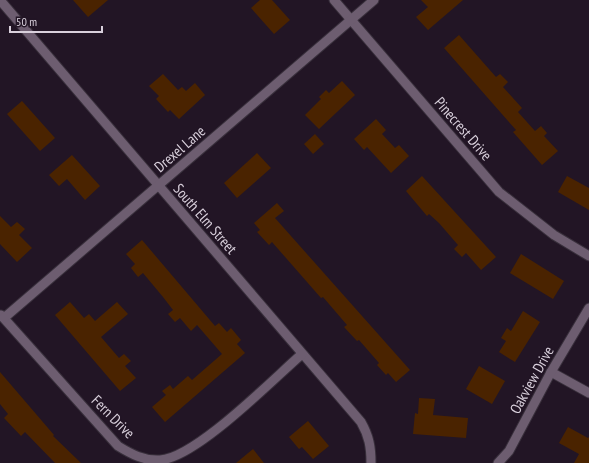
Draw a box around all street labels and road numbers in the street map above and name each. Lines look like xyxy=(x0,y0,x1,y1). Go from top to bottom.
street label: Pinecrest Drive xyxy=(431,93,496,164)
street label: Drexel Lane xyxy=(150,121,209,176)
street label: South Elm Street xyxy=(170,180,241,258)
street label: Oakview Drive xyxy=(505,343,558,417)
street label: Fern Drive xyxy=(88,391,139,442)

